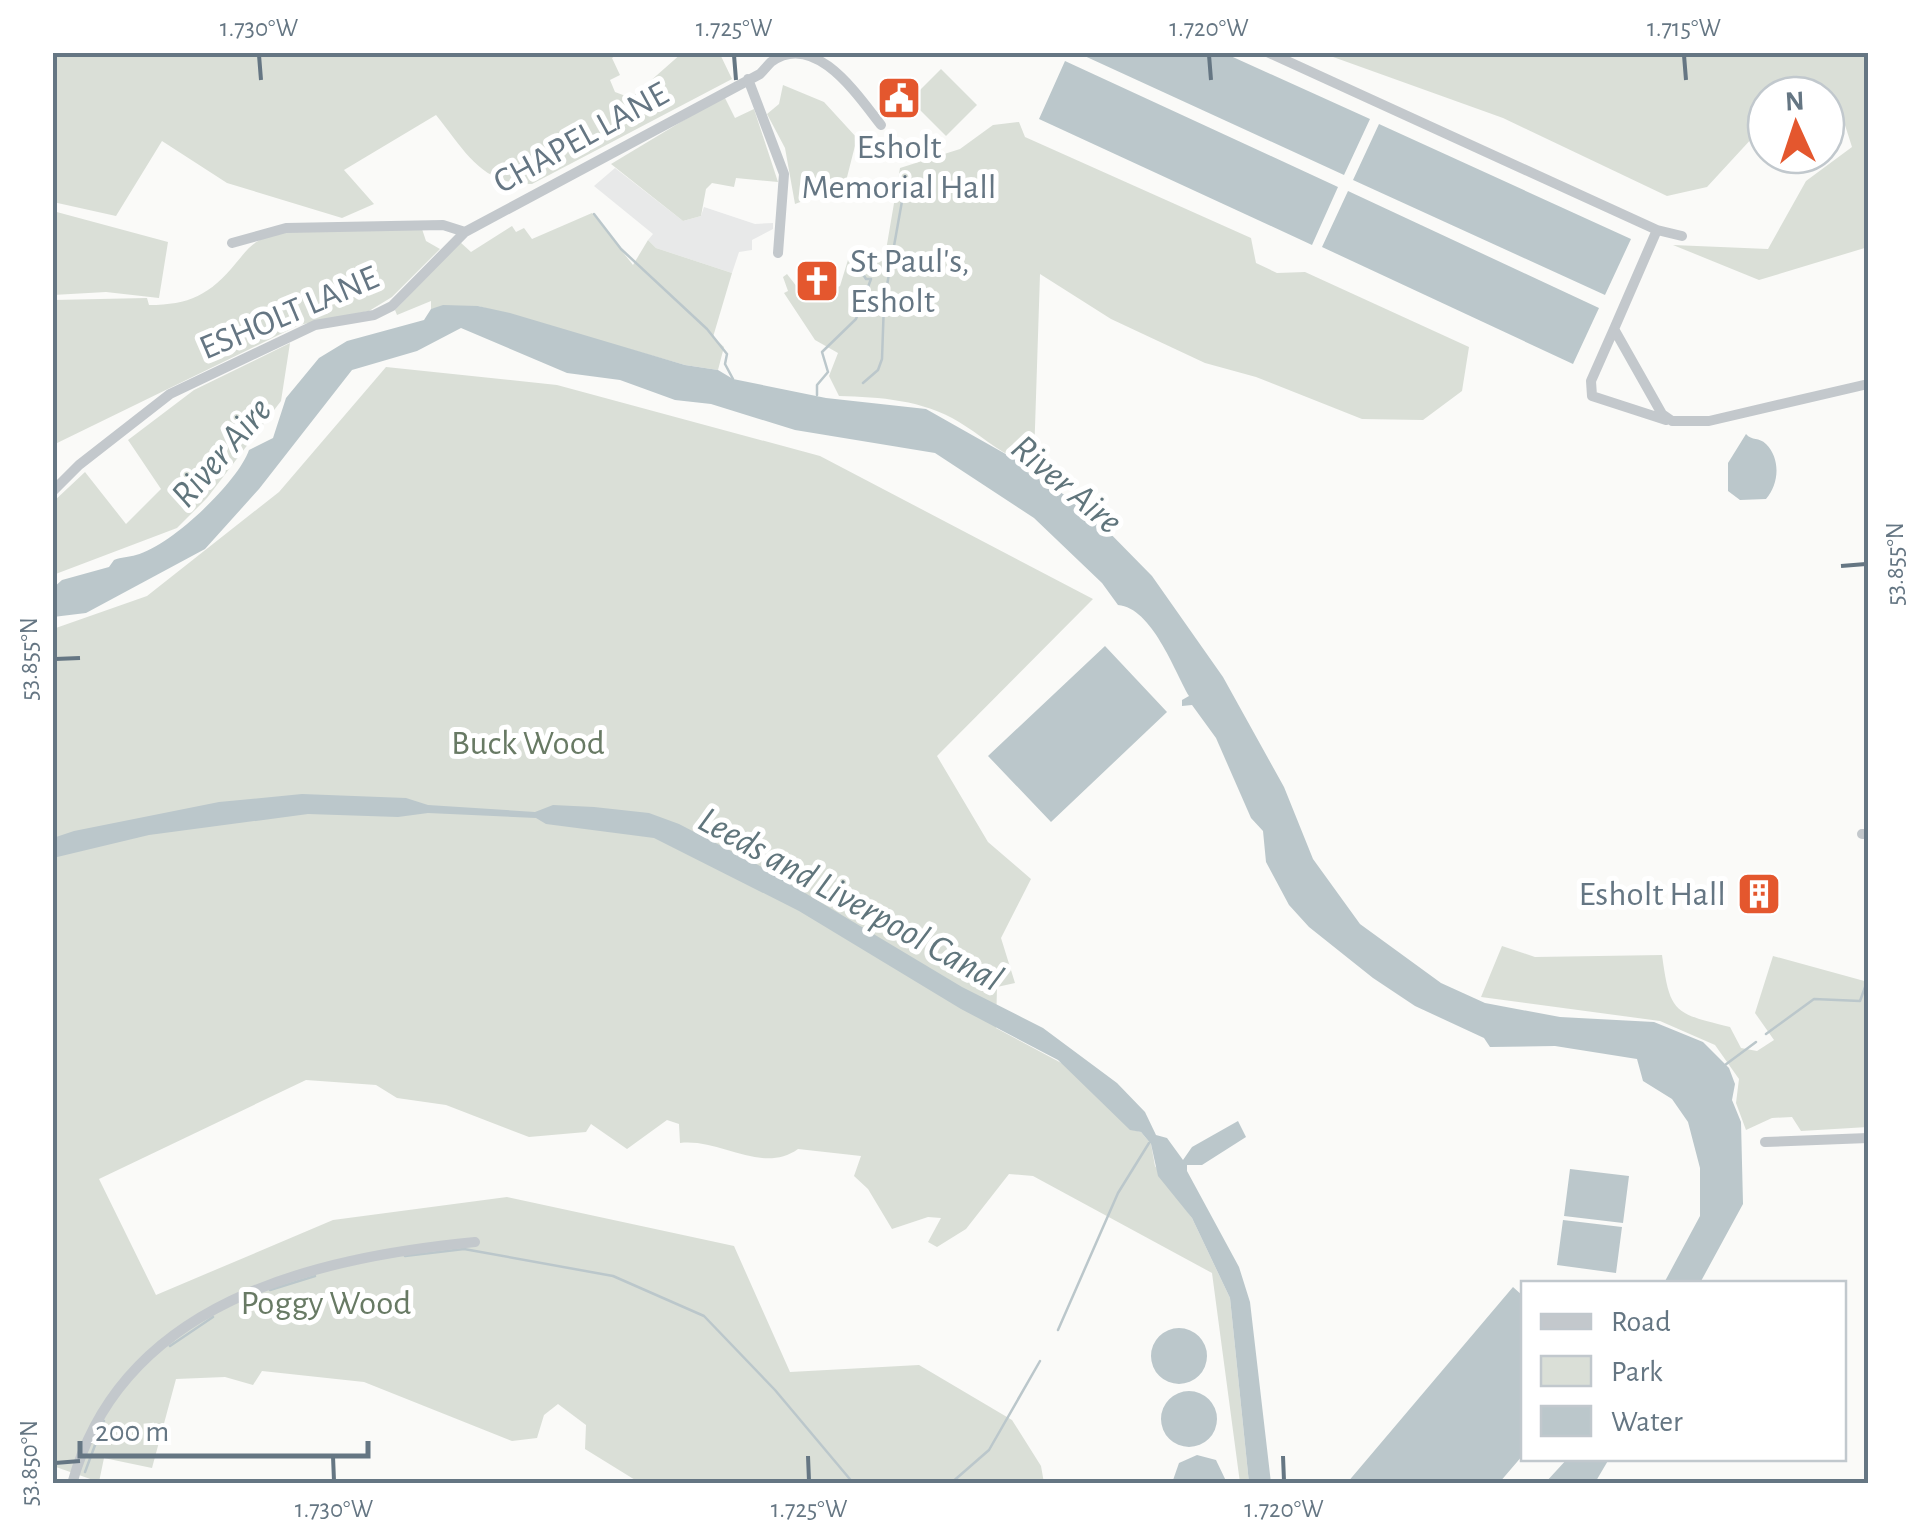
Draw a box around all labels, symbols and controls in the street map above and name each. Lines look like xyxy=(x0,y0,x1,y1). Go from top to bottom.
text: 1.730°W xyxy=(220,16,299,41)
text: 1.725°W xyxy=(696,16,773,41)
text: 1.720°W xyxy=(1169,16,1249,41)
text: 1.715°W xyxy=(1647,16,1722,41)
public building icon: Esholt Memorial Hall xyxy=(876,75,922,121)
north arrow xyxy=(1746,75,1846,175)
street label: CHAPEL LANE xyxy=(488,76,674,200)
text: N xyxy=(1784,88,1805,117)
place label: Esholt Memorial Hall xyxy=(802,130,996,205)
place label: St Paul's, Esholt xyxy=(850,244,970,319)
church icon: St Paul's, Esholt xyxy=(794,258,840,304)
street label: ESHOLT LANE xyxy=(195,260,384,366)
water label: River Aire xyxy=(165,391,279,515)
water label: River Aire xyxy=(1003,428,1129,542)
text: 53.855°N xyxy=(1883,522,1908,606)
text: 53.855°N xyxy=(17,617,42,701)
park label: Buck Wood xyxy=(451,726,605,761)
water label: Leeds and Liverpool Canal xyxy=(692,801,1008,999)
building icon: Esholt Hall xyxy=(1736,871,1782,917)
place label: Esholt Hall xyxy=(1579,877,1726,912)
legend xyxy=(1521,1281,1846,1461)
park label: Poggy Wood xyxy=(241,1286,411,1321)
text: Road xyxy=(1611,1307,1671,1337)
text: Park xyxy=(1611,1357,1663,1387)
scale bar xyxy=(80,1396,368,1458)
text: Water xyxy=(1611,1407,1683,1437)
text: 200 m xyxy=(95,1417,169,1447)
text: 53.850°N xyxy=(17,1420,42,1506)
text: 1.730°W xyxy=(295,1497,374,1522)
text: 1.725°W xyxy=(771,1497,848,1522)
text: 1.720°W xyxy=(1244,1497,1324,1522)

